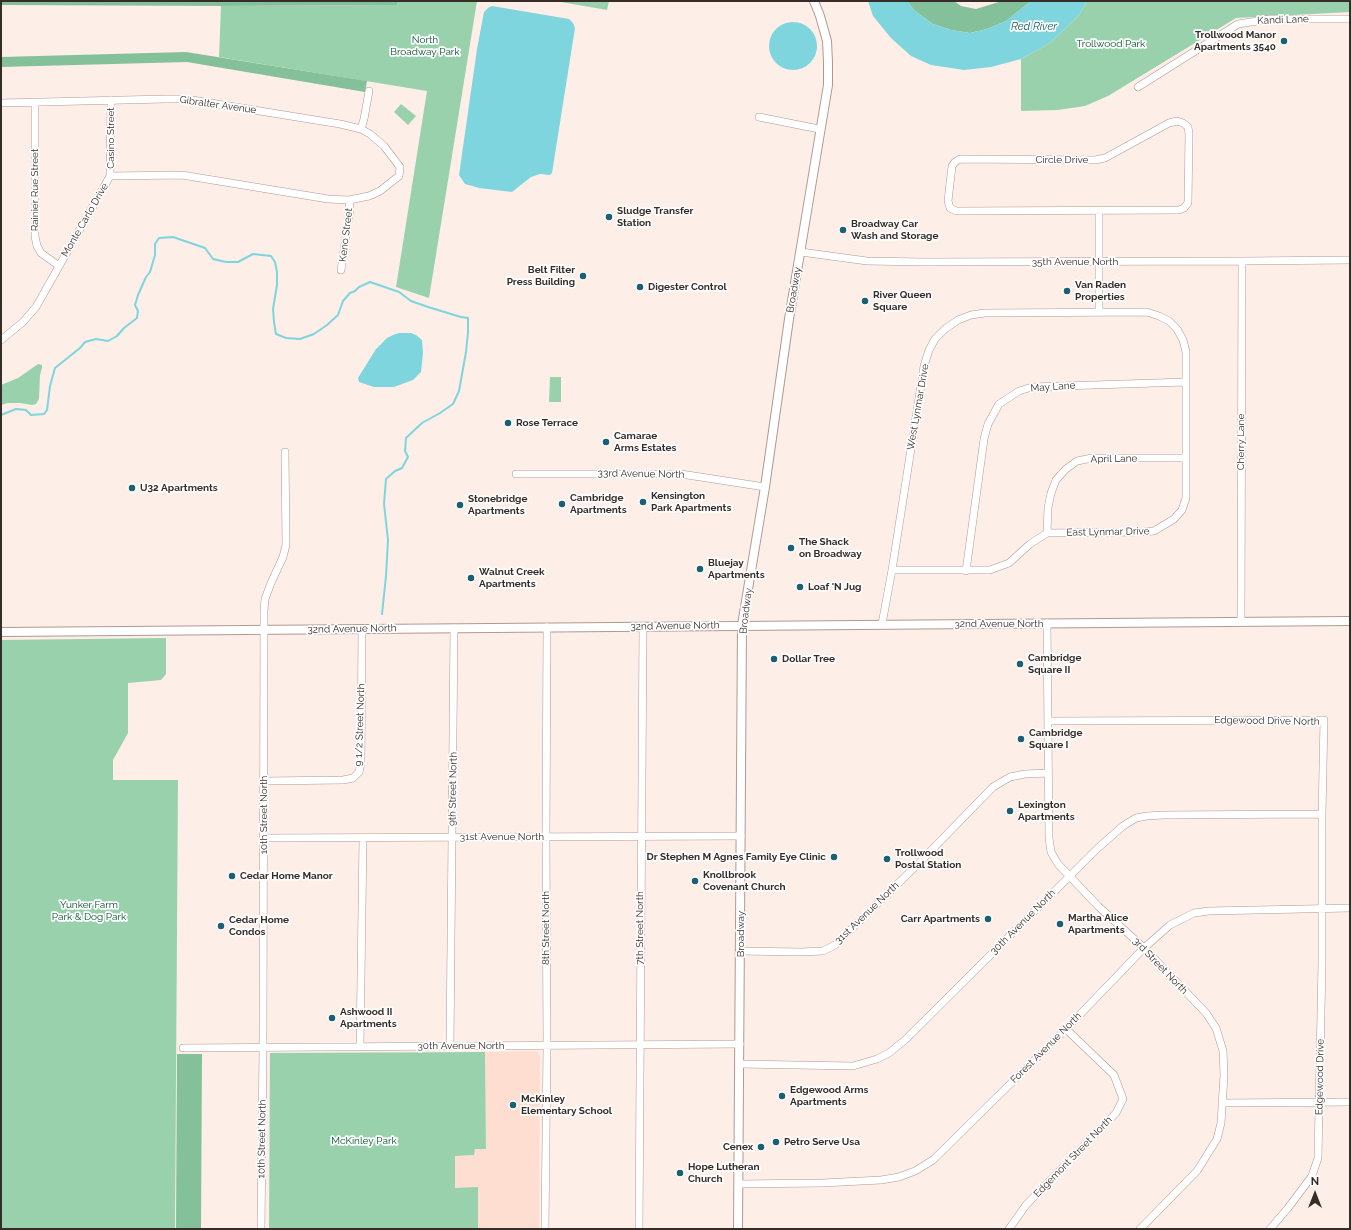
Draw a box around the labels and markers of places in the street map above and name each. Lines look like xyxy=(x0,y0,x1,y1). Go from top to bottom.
place label: Trollwood Manor Apartments 3540 xyxy=(1194,29,1276,52)
marker: Trollwood Manor Apartments 3540 xyxy=(1279,36,1289,46)
place label: Sludge Transfer Station xyxy=(617,205,693,228)
marker: Sludge Transfer Station xyxy=(604,212,614,222)
place label: Broadway Car Wash and Storage xyxy=(851,218,938,242)
marker: Broadway Car Wash and Storage xyxy=(838,225,848,235)
place label: Belt Filter Press Building xyxy=(507,264,575,288)
marker: Belt Filter Press Building xyxy=(578,271,588,281)
place label: Van Raden Properties xyxy=(1075,279,1126,302)
place label: Digester Control xyxy=(648,281,727,293)
marker: Digester Control xyxy=(635,282,645,292)
marker: Van Raden Properties xyxy=(1062,286,1072,296)
place label: River Queen Square xyxy=(873,289,931,312)
marker: River Queen Square xyxy=(860,296,870,306)
place label: Rose Terrace xyxy=(516,417,578,429)
marker: Rose Terrace xyxy=(503,418,513,428)
place label: Camarae Arms Estates xyxy=(614,430,676,454)
marker: Camarae Arms Estates xyxy=(601,437,611,447)
place label: U32 Apartments xyxy=(140,482,218,494)
marker: U32 Apartments xyxy=(127,483,137,493)
place label: Kensington Park Apartments xyxy=(651,490,731,514)
place label: Cambridge Apartments xyxy=(570,492,627,516)
place label: Stonebridge Apartments xyxy=(468,493,527,516)
marker: Kensington Park Apartments xyxy=(638,497,648,507)
marker: Cambridge Apartments xyxy=(557,499,567,509)
marker: Stonebridge Apartments xyxy=(455,500,465,510)
place label: The Shack on Broadway xyxy=(799,536,862,560)
marker: The Shack on Broadway xyxy=(786,543,796,553)
place label: Bluejay Apartments xyxy=(708,557,765,580)
marker: Bluejay Apartments xyxy=(695,564,705,574)
place label: Walnut Creek Apartments xyxy=(479,566,545,590)
marker: Walnut Creek Apartments xyxy=(466,573,476,583)
place label: Loaf 'N Jug xyxy=(808,581,861,593)
marker: Loaf 'N Jug xyxy=(795,582,805,592)
place label: Cambridge Square II xyxy=(1028,652,1081,676)
place label: Dollar Tree xyxy=(782,653,835,665)
marker: Dollar Tree xyxy=(769,654,779,664)
marker: Cambridge Square II xyxy=(1015,659,1025,669)
place label: Cambridge Square I xyxy=(1029,727,1082,750)
marker: Cambridge Square I xyxy=(1016,734,1026,744)
place label: Lexington Apartments xyxy=(1018,799,1075,822)
marker: Lexington Apartments xyxy=(1005,806,1015,816)
place label: Trollwood Postal Station xyxy=(895,847,961,870)
place label: Dr Stephen M Agnes Family Eye Clinic xyxy=(647,851,826,863)
marker: Dr Stephen M Agnes Family Eye Clinic xyxy=(829,852,839,862)
marker: Trollwood Postal Station xyxy=(882,854,892,864)
place label: Knollbrook Covenant Church xyxy=(703,869,786,892)
place label: Cedar Home Manor xyxy=(240,870,333,882)
marker: Cedar Home Manor xyxy=(227,871,237,881)
marker: Knollbrook Covenant Church xyxy=(690,876,700,886)
place label: Martha Alice Apartments xyxy=(1068,912,1128,936)
place label: Carr Apartments xyxy=(901,913,980,925)
place label: Cedar Home Condos xyxy=(229,914,289,938)
marker: Carr Apartments xyxy=(983,914,993,924)
marker: Martha Alice Apartments xyxy=(1055,919,1065,929)
marker: Cedar Home Condos xyxy=(216,921,226,931)
place label: Ashwood II Apartments xyxy=(340,1006,397,1030)
marker: Ashwood II Apartments xyxy=(327,1013,337,1023)
place label: Edgewood Arms Apartments xyxy=(790,1084,869,1108)
marker: Edgewood Arms Apartments xyxy=(777,1091,787,1101)
place label: McKinley Elementary School xyxy=(521,1093,612,1116)
marker: McKinley Elementary School xyxy=(508,1100,518,1110)
place label: Petro Serve Usa xyxy=(784,1136,860,1148)
marker: Petro Serve Usa xyxy=(771,1137,781,1147)
place label: Cenex xyxy=(723,1141,753,1153)
marker: Cenex xyxy=(756,1142,766,1152)
place label: Hope Lutheran Church xyxy=(688,1161,760,1184)
marker: Hope Lutheran Church xyxy=(675,1168,685,1178)

